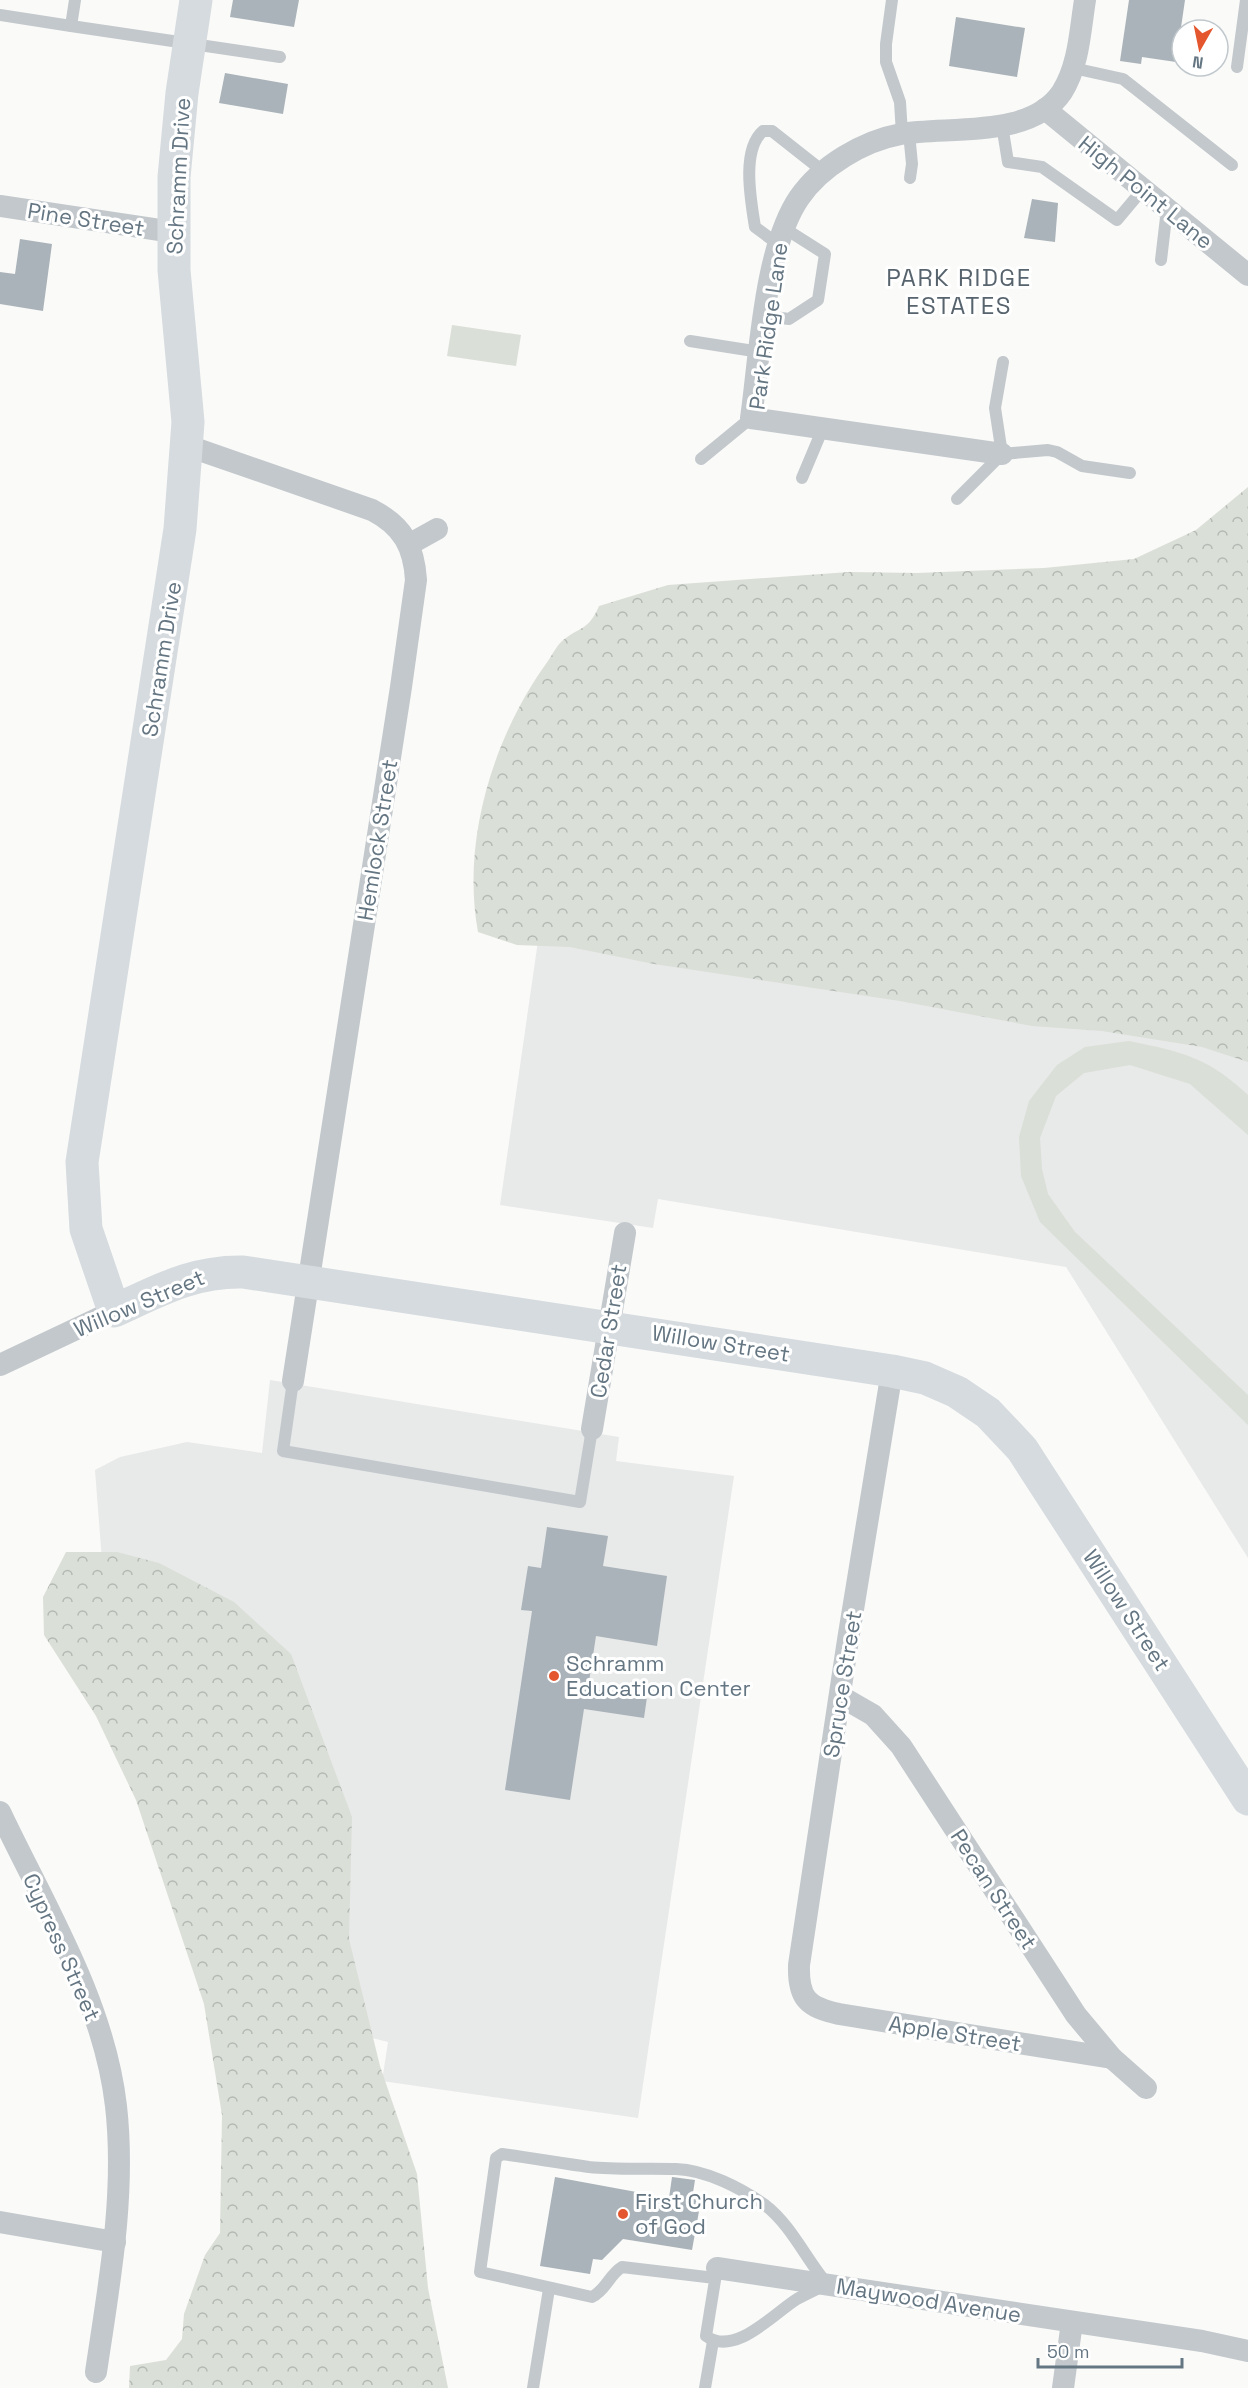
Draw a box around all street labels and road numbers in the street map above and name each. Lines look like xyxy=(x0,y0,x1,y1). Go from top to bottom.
street label: Schramm Drive xyxy=(160,97,196,255)
street label: High Point Lane xyxy=(1073,129,1219,255)
street label: Pine Street xyxy=(26,196,146,242)
street label: Park Ridge Lane xyxy=(742,240,794,412)
street label: Schramm Drive xyxy=(135,579,187,739)
street label: Hemlock Street xyxy=(350,757,404,923)
street label: Cedar Street xyxy=(584,1262,632,1400)
street label: Willow Street xyxy=(69,1263,209,1343)
street label: Willow Street xyxy=(650,1318,792,1368)
street label: Willow Street xyxy=(1077,1544,1177,1676)
street label: Spruce Street xyxy=(817,1608,867,1760)
street label: Pecan Street xyxy=(945,1823,1043,1955)
street label: Cypress Street xyxy=(17,1869,107,2025)
street label: Apple Street xyxy=(887,2009,1023,2057)
street label: Maywood Avenue xyxy=(835,2272,1023,2328)

